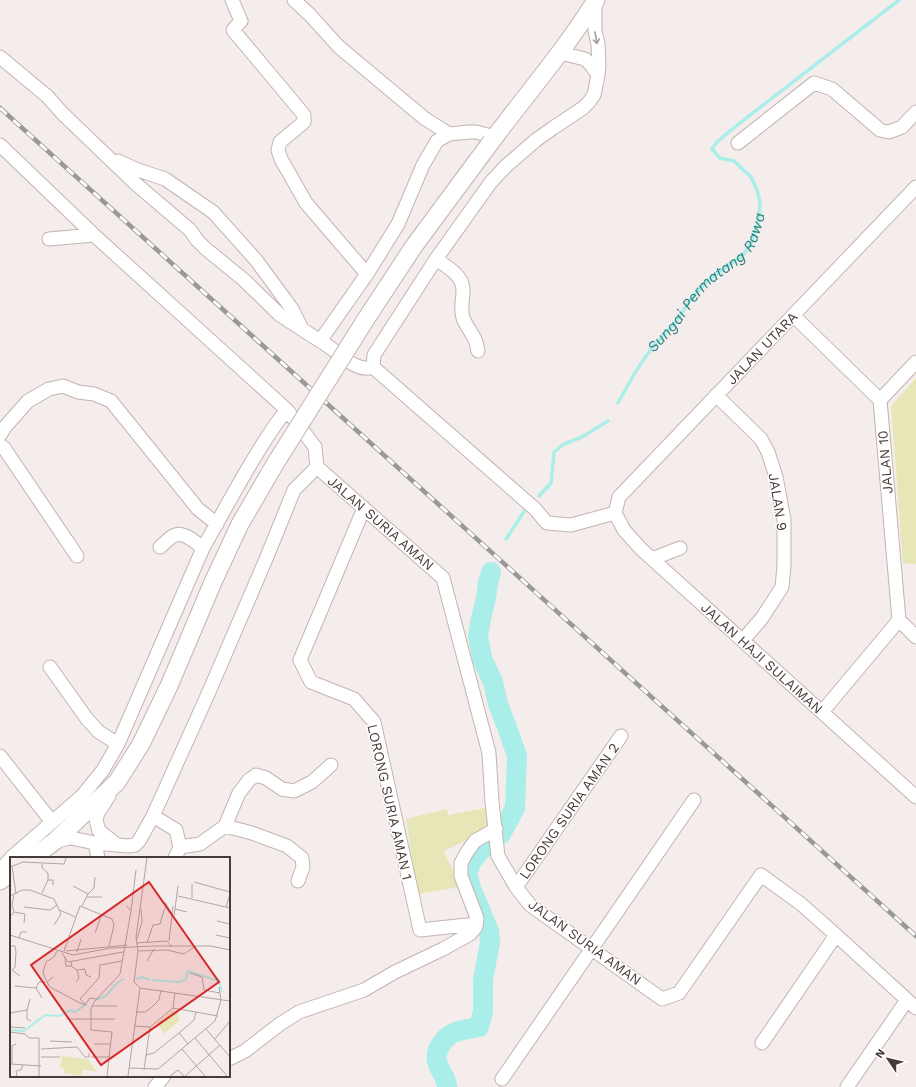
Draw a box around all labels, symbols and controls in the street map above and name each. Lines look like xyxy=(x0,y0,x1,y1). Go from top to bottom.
one-way arrow xyxy=(593,31,601,44)
water label: Sungai Permatang Rawa xyxy=(644,212,768,356)
street label: JALAN UTARA xyxy=(723,308,801,388)
street label: JALAN 10 xyxy=(874,430,896,494)
street label: JALAN 9 xyxy=(766,472,790,532)
street label: JALAN SURIA AMAN xyxy=(325,473,437,573)
street label: JALAN HAJI SULAIMAN xyxy=(698,599,826,717)
street label: LORONG SURIA AMAN 1 xyxy=(364,723,416,881)
street label: LORONG SURIA AMAN 2 xyxy=(516,740,622,882)
inset map xyxy=(10,857,230,1077)
street label: JALAN SURIA AMAN xyxy=(526,896,644,988)
north arrow xyxy=(868,1039,908,1079)
text: N xyxy=(873,1046,888,1061)

